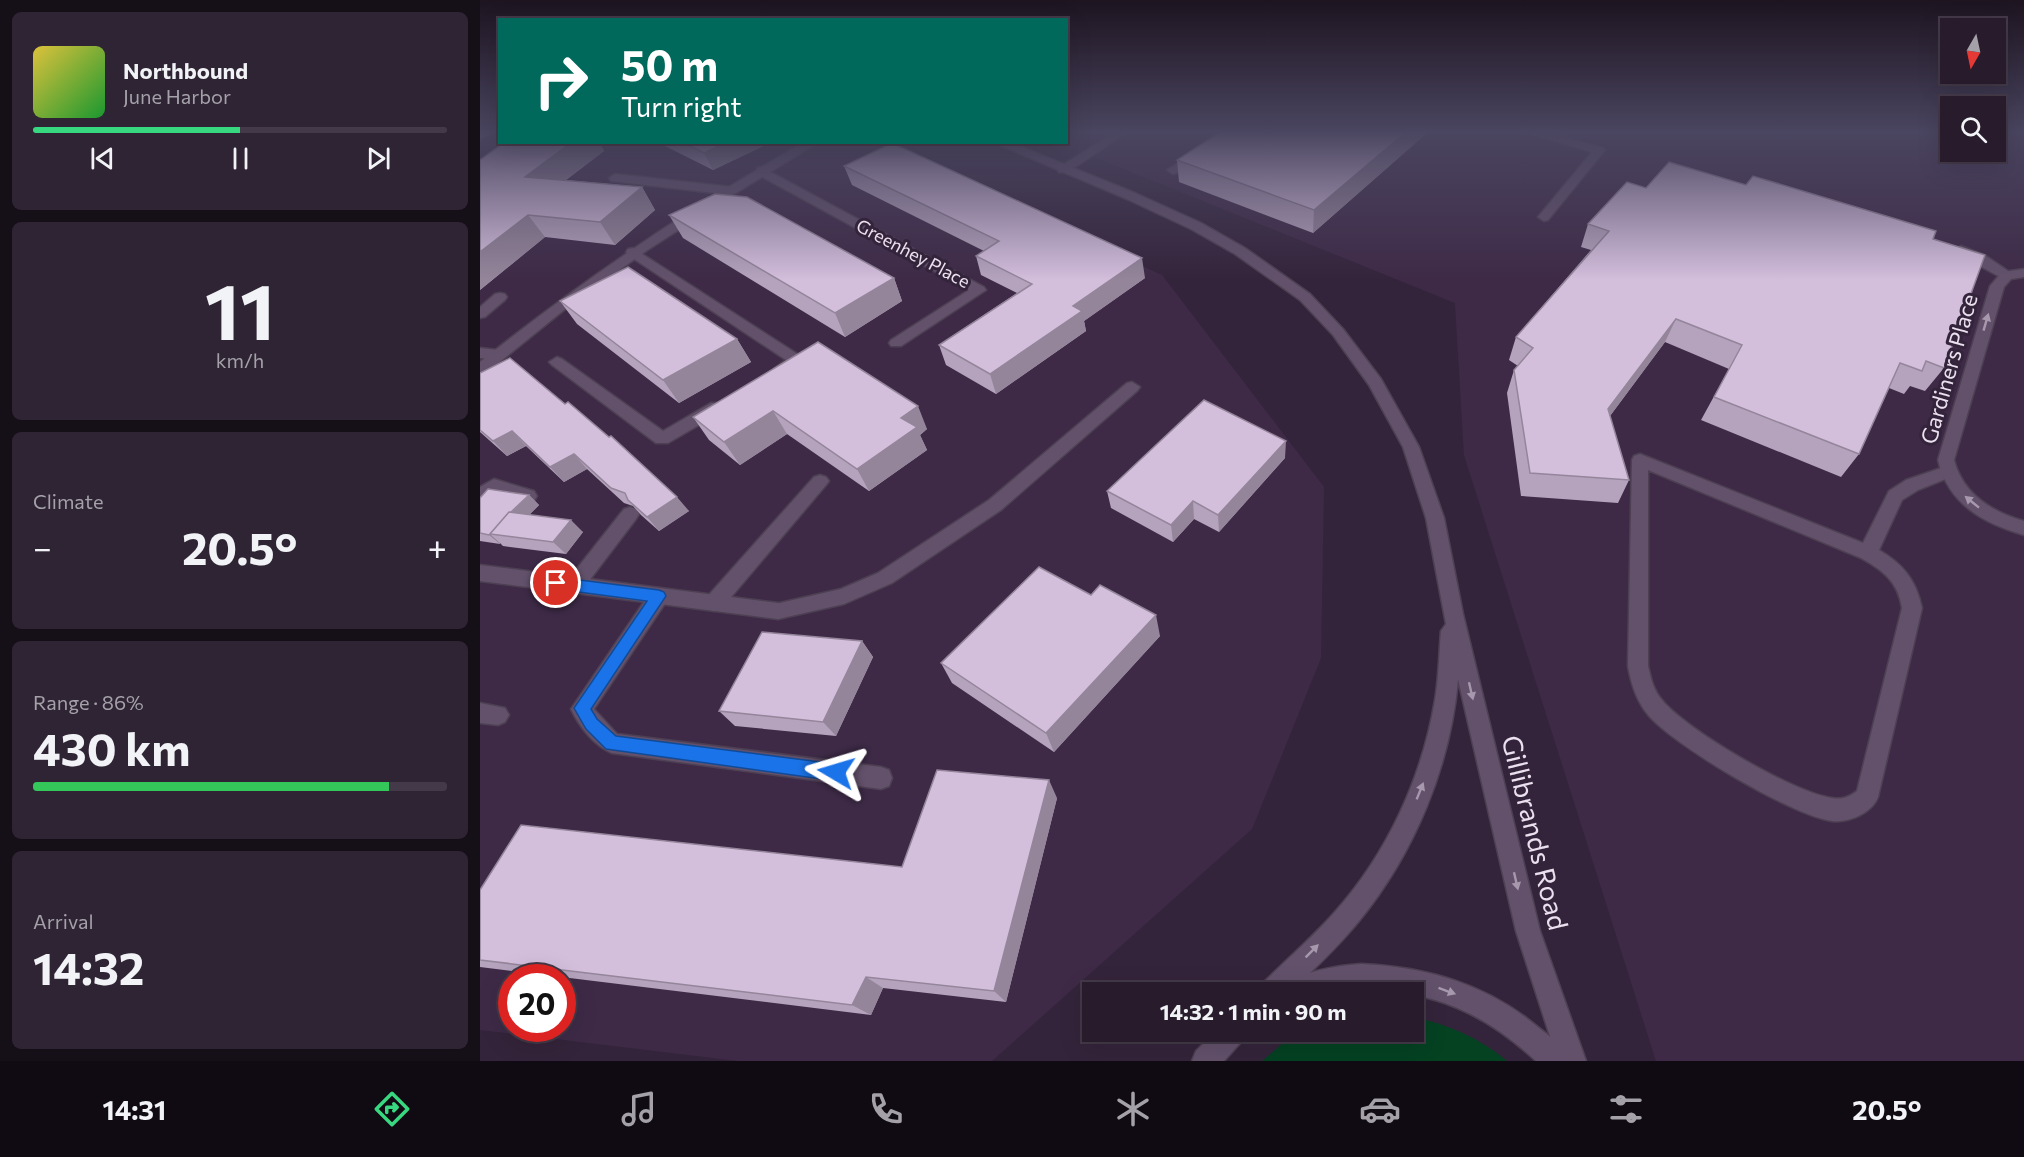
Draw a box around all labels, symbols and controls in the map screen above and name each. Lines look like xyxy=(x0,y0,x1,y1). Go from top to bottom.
north arrow xyxy=(1940,18,2006,84)
map controls xyxy=(1940,18,2006,162)
text: 50 m xyxy=(621,38,718,90)
icon: right xyxy=(522,42,600,120)
text: Northbound xyxy=(123,57,248,84)
text: June Harbor xyxy=(123,84,231,108)
text: Turn right xyxy=(621,90,741,123)
button: search xyxy=(1940,96,2006,162)
icon: previous xyxy=(86,142,119,175)
icon: pause xyxy=(224,142,257,175)
icon: next xyxy=(362,142,395,175)
street label: Greenhey Place xyxy=(853,214,974,292)
text: 11 xyxy=(205,261,275,356)
street label: Gardiners Place xyxy=(1914,291,1983,447)
one-way arrow xyxy=(1982,313,1991,331)
text: km/h xyxy=(216,348,264,372)
text: Climate xyxy=(33,489,103,513)
one-way arrow xyxy=(1965,496,1980,509)
text: 20.5° xyxy=(182,519,297,574)
text: − xyxy=(33,526,52,567)
text: + xyxy=(428,526,447,567)
pin xyxy=(530,557,581,608)
icon: arrive xyxy=(539,566,572,599)
one-way arrow xyxy=(1467,682,1476,701)
text: Range · 86% xyxy=(33,690,144,714)
text: 430 km xyxy=(33,720,190,775)
street label: Gillibrands Road xyxy=(1495,732,1576,933)
position arrow xyxy=(804,740,868,804)
one-way arrow xyxy=(1416,782,1425,800)
one-way arrow xyxy=(1511,872,1521,890)
text: Arrival xyxy=(33,909,94,933)
text: 14:32 xyxy=(33,939,144,994)
one-way arrow xyxy=(1305,945,1319,959)
speed limit sign: 20 xyxy=(498,964,576,1042)
one-way arrow xyxy=(1438,987,1456,996)
text: 14:32 · 1 min · 90 m xyxy=(1160,998,1346,1025)
icon: directions xyxy=(371,1088,413,1130)
icon: music xyxy=(618,1088,660,1130)
icon: phone xyxy=(865,1088,907,1130)
icon: climate xyxy=(1112,1088,1154,1130)
icon: car xyxy=(1359,1088,1401,1130)
icon: filters xyxy=(1605,1088,1647,1130)
text: 14:31 xyxy=(102,1093,166,1126)
text: 20.5° xyxy=(1852,1093,1922,1126)

